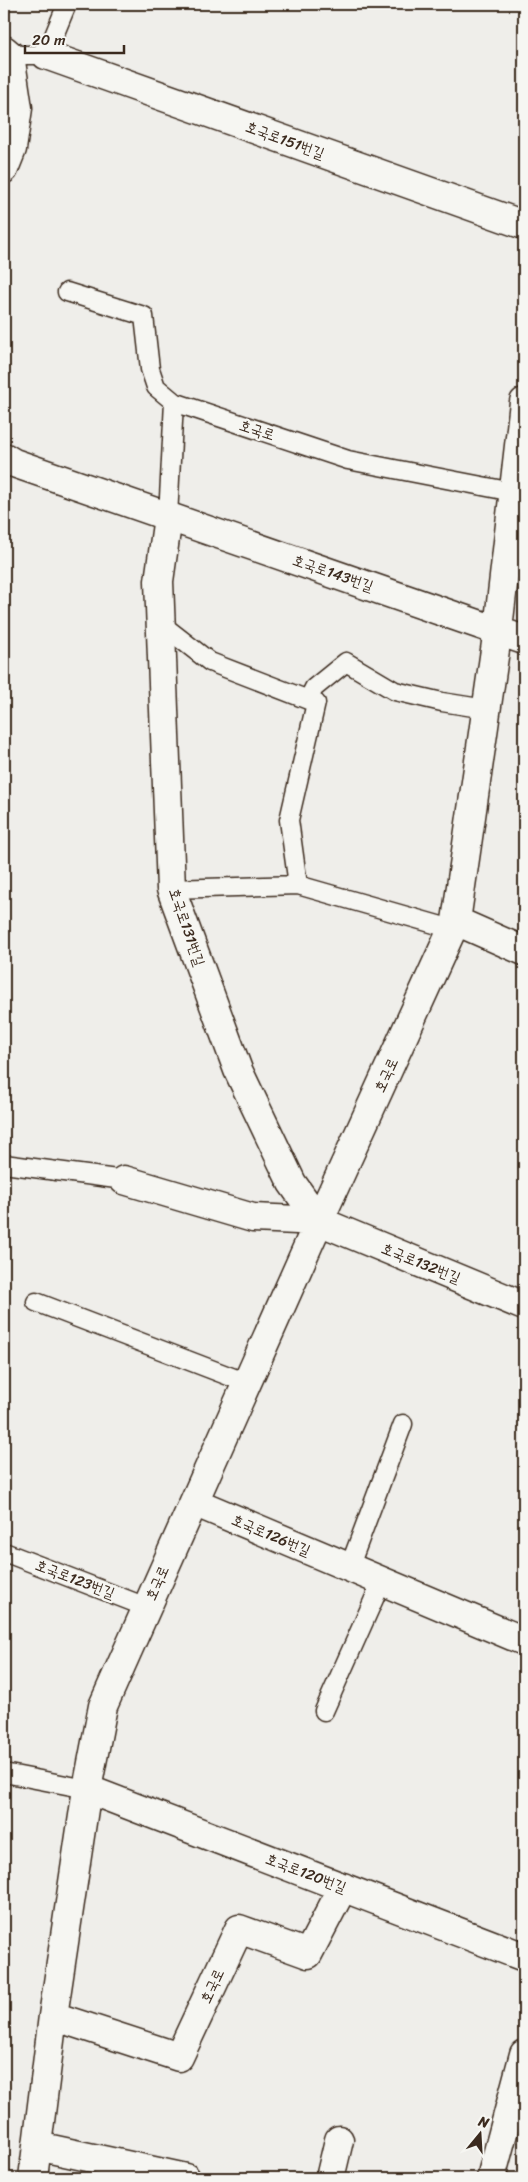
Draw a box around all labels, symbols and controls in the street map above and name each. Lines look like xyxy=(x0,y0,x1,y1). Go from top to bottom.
scale bar xyxy=(25,22,124,54)
text: 20 m xyxy=(32,27,66,53)
street label: 호국로151번길 xyxy=(242,114,328,166)
street label: 호국로 xyxy=(236,412,278,448)
street label: 호국로143번길 xyxy=(289,547,377,599)
street label: 호국로131번길 xyxy=(161,884,213,970)
street label: 호국로 xyxy=(367,1053,405,1097)
street label: 호국로132번길 xyxy=(377,1235,465,1291)
street label: 호국로126번길 xyxy=(227,1507,315,1563)
street label: 호국로123번길 xyxy=(31,1552,119,1606)
street label: 호국로 xyxy=(138,1561,176,1605)
street label: 호국로120번길 xyxy=(262,1846,350,1900)
street label: 호국로 xyxy=(193,1964,231,2008)
text: N xyxy=(474,2108,493,2136)
north arrow xyxy=(456,2110,506,2160)

